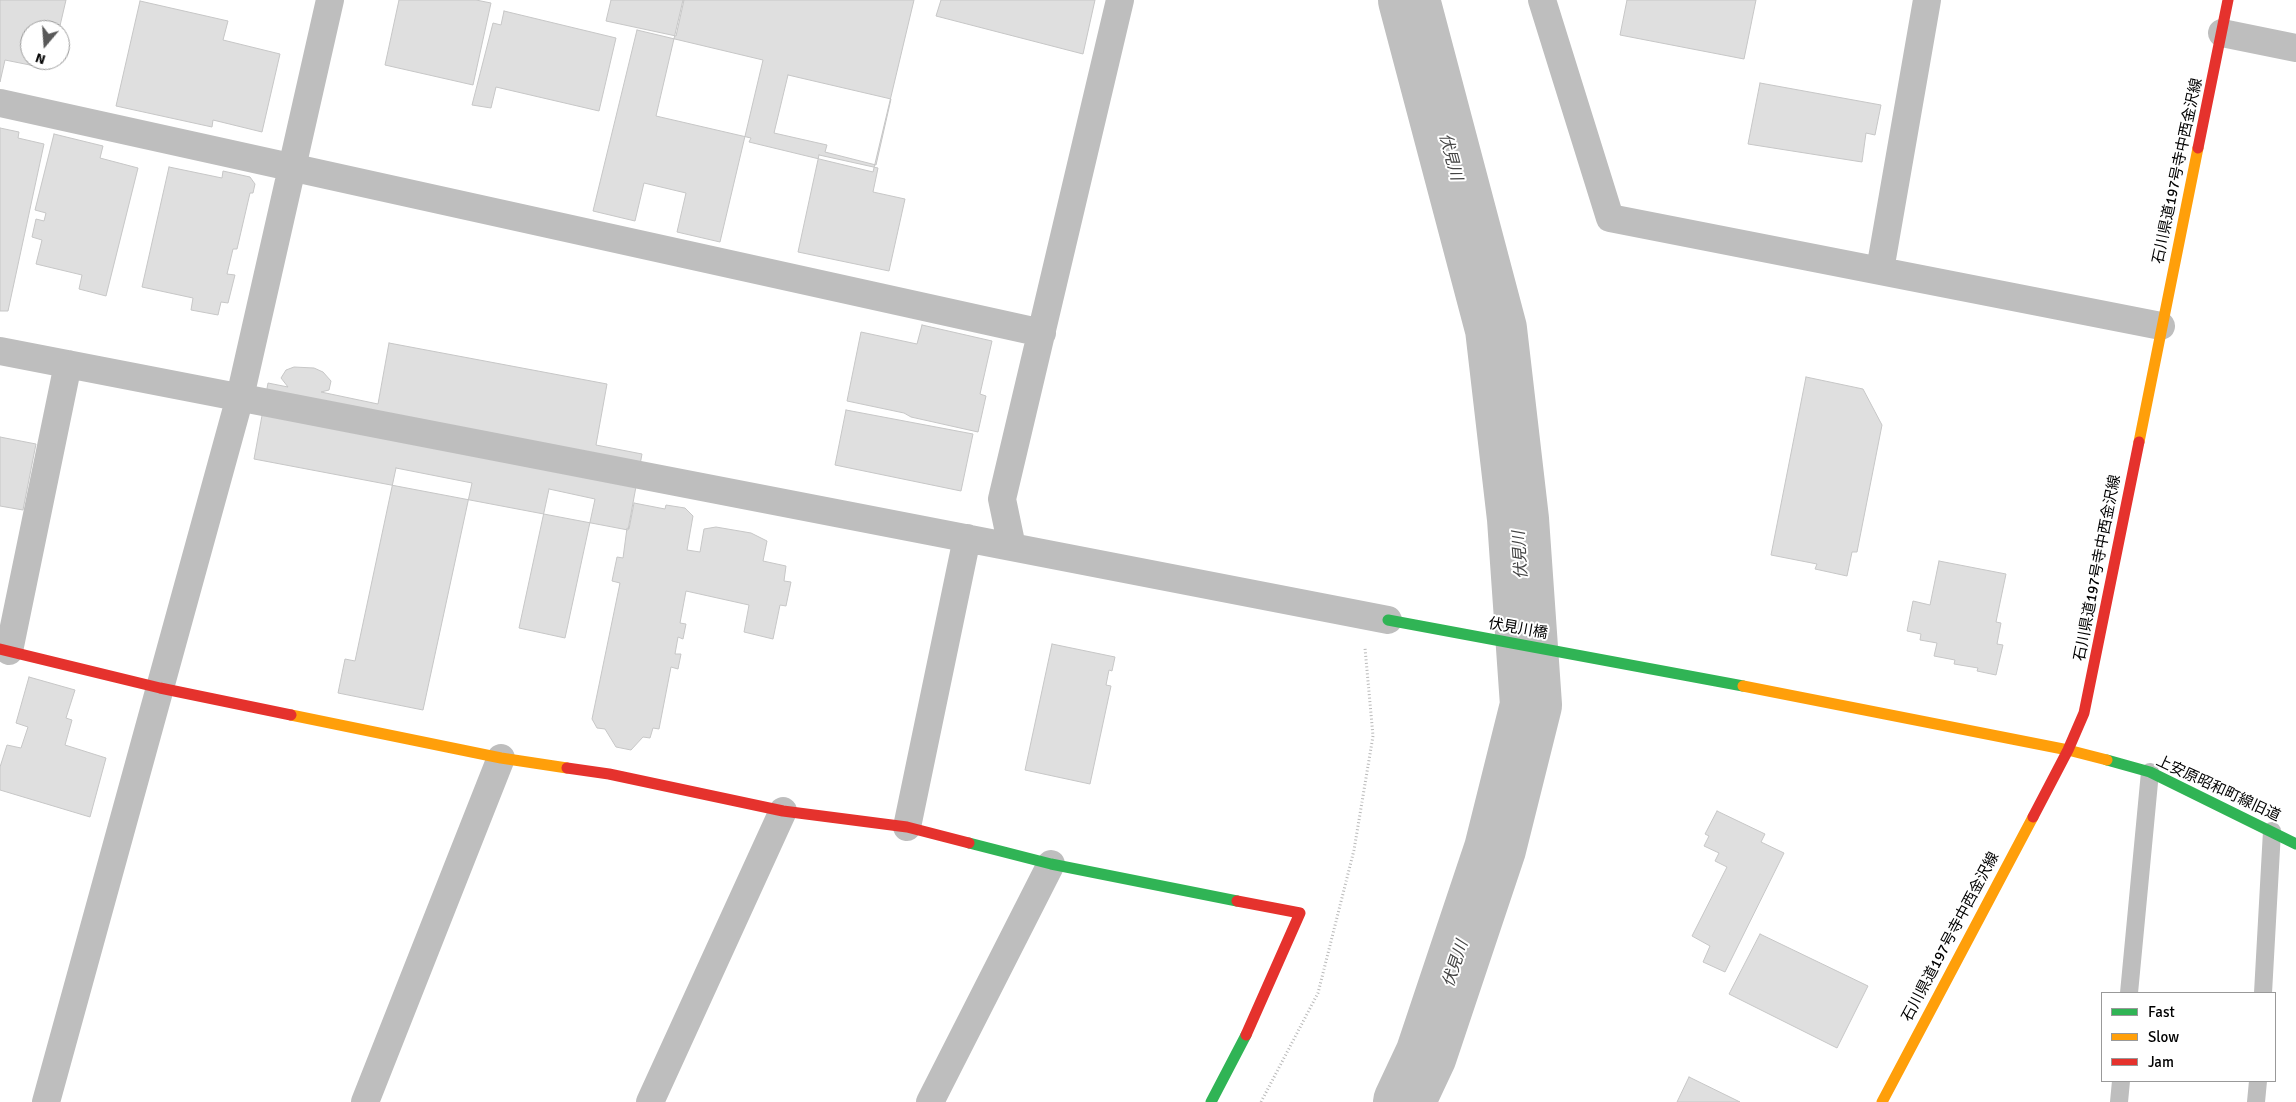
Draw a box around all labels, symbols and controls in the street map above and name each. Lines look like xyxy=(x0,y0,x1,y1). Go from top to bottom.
north arrow xyxy=(20,20,70,70)
text: N xyxy=(33,49,48,68)
street label: 石川県道197号寺中西金沢線 xyxy=(2150,77,2206,265)
water label: 伏見川 xyxy=(1435,131,1465,183)
street label: 石川県道197号寺中西金沢線 xyxy=(2071,473,2125,663)
water label: 伏見川 xyxy=(1510,530,1532,580)
street label: 伏見川橋 xyxy=(1487,615,1549,643)
street label: 上安原昭和町線旧道 xyxy=(2153,752,2283,826)
street label: 石川県道197号寺中西金沢線 xyxy=(1899,849,2003,1025)
water label: 伏見川 xyxy=(1439,938,1473,990)
legend xyxy=(2101,992,2276,1082)
text: Fast xyxy=(2148,1003,2175,1021)
text: Slow xyxy=(2148,1028,2179,1046)
text: Jam xyxy=(2148,1053,2174,1071)

